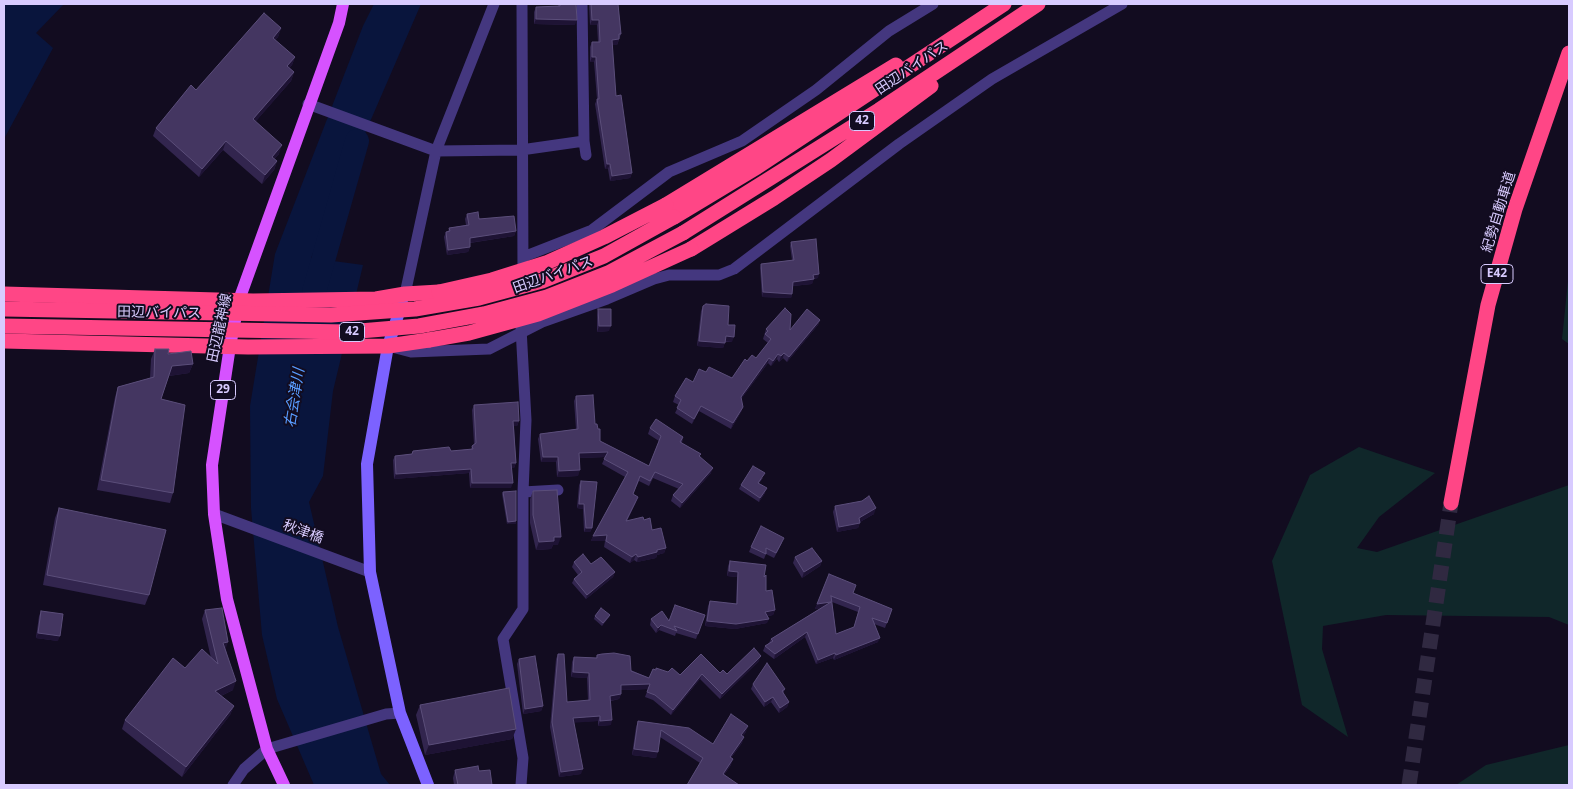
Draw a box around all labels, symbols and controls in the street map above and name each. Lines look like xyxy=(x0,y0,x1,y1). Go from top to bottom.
street label: 田辺バイパス xyxy=(872,38,952,98)
road number: 42 xyxy=(850,112,874,130)
street label: 紀勢自動車道 xyxy=(1479,169,1519,255)
street label: 田辺バイパス xyxy=(511,253,595,297)
road number: E42 xyxy=(1481,264,1513,284)
street label: 田辺龍神線 xyxy=(205,292,235,364)
street label: 田辺バイパス xyxy=(117,304,201,322)
road number: 42 xyxy=(340,322,364,342)
water label: 右会津川 xyxy=(281,367,309,429)
road number: 29 xyxy=(210,380,236,400)
street label: 秋津橋 xyxy=(280,517,326,547)

